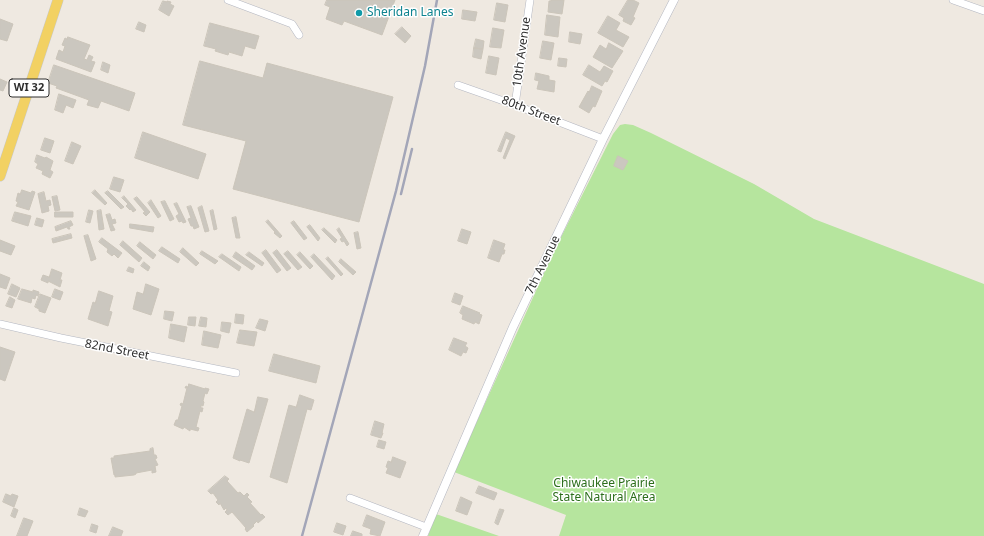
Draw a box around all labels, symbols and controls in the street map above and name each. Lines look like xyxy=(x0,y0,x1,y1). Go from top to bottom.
place label: Sheridan Lanes xyxy=(367,6,453,20)
marker: Sheridan Lanes xyxy=(354,8,364,18)
street label: 10th Avenue xyxy=(510,16,534,88)
road number: WI 32 xyxy=(9,79,49,97)
street label: 80th Street xyxy=(499,93,563,129)
street label: 7th Avenue xyxy=(523,233,563,297)
street label: 82nd Street xyxy=(84,337,150,363)
park label: Chiwaukee Prairie State Natural Area xyxy=(552,477,656,505)

